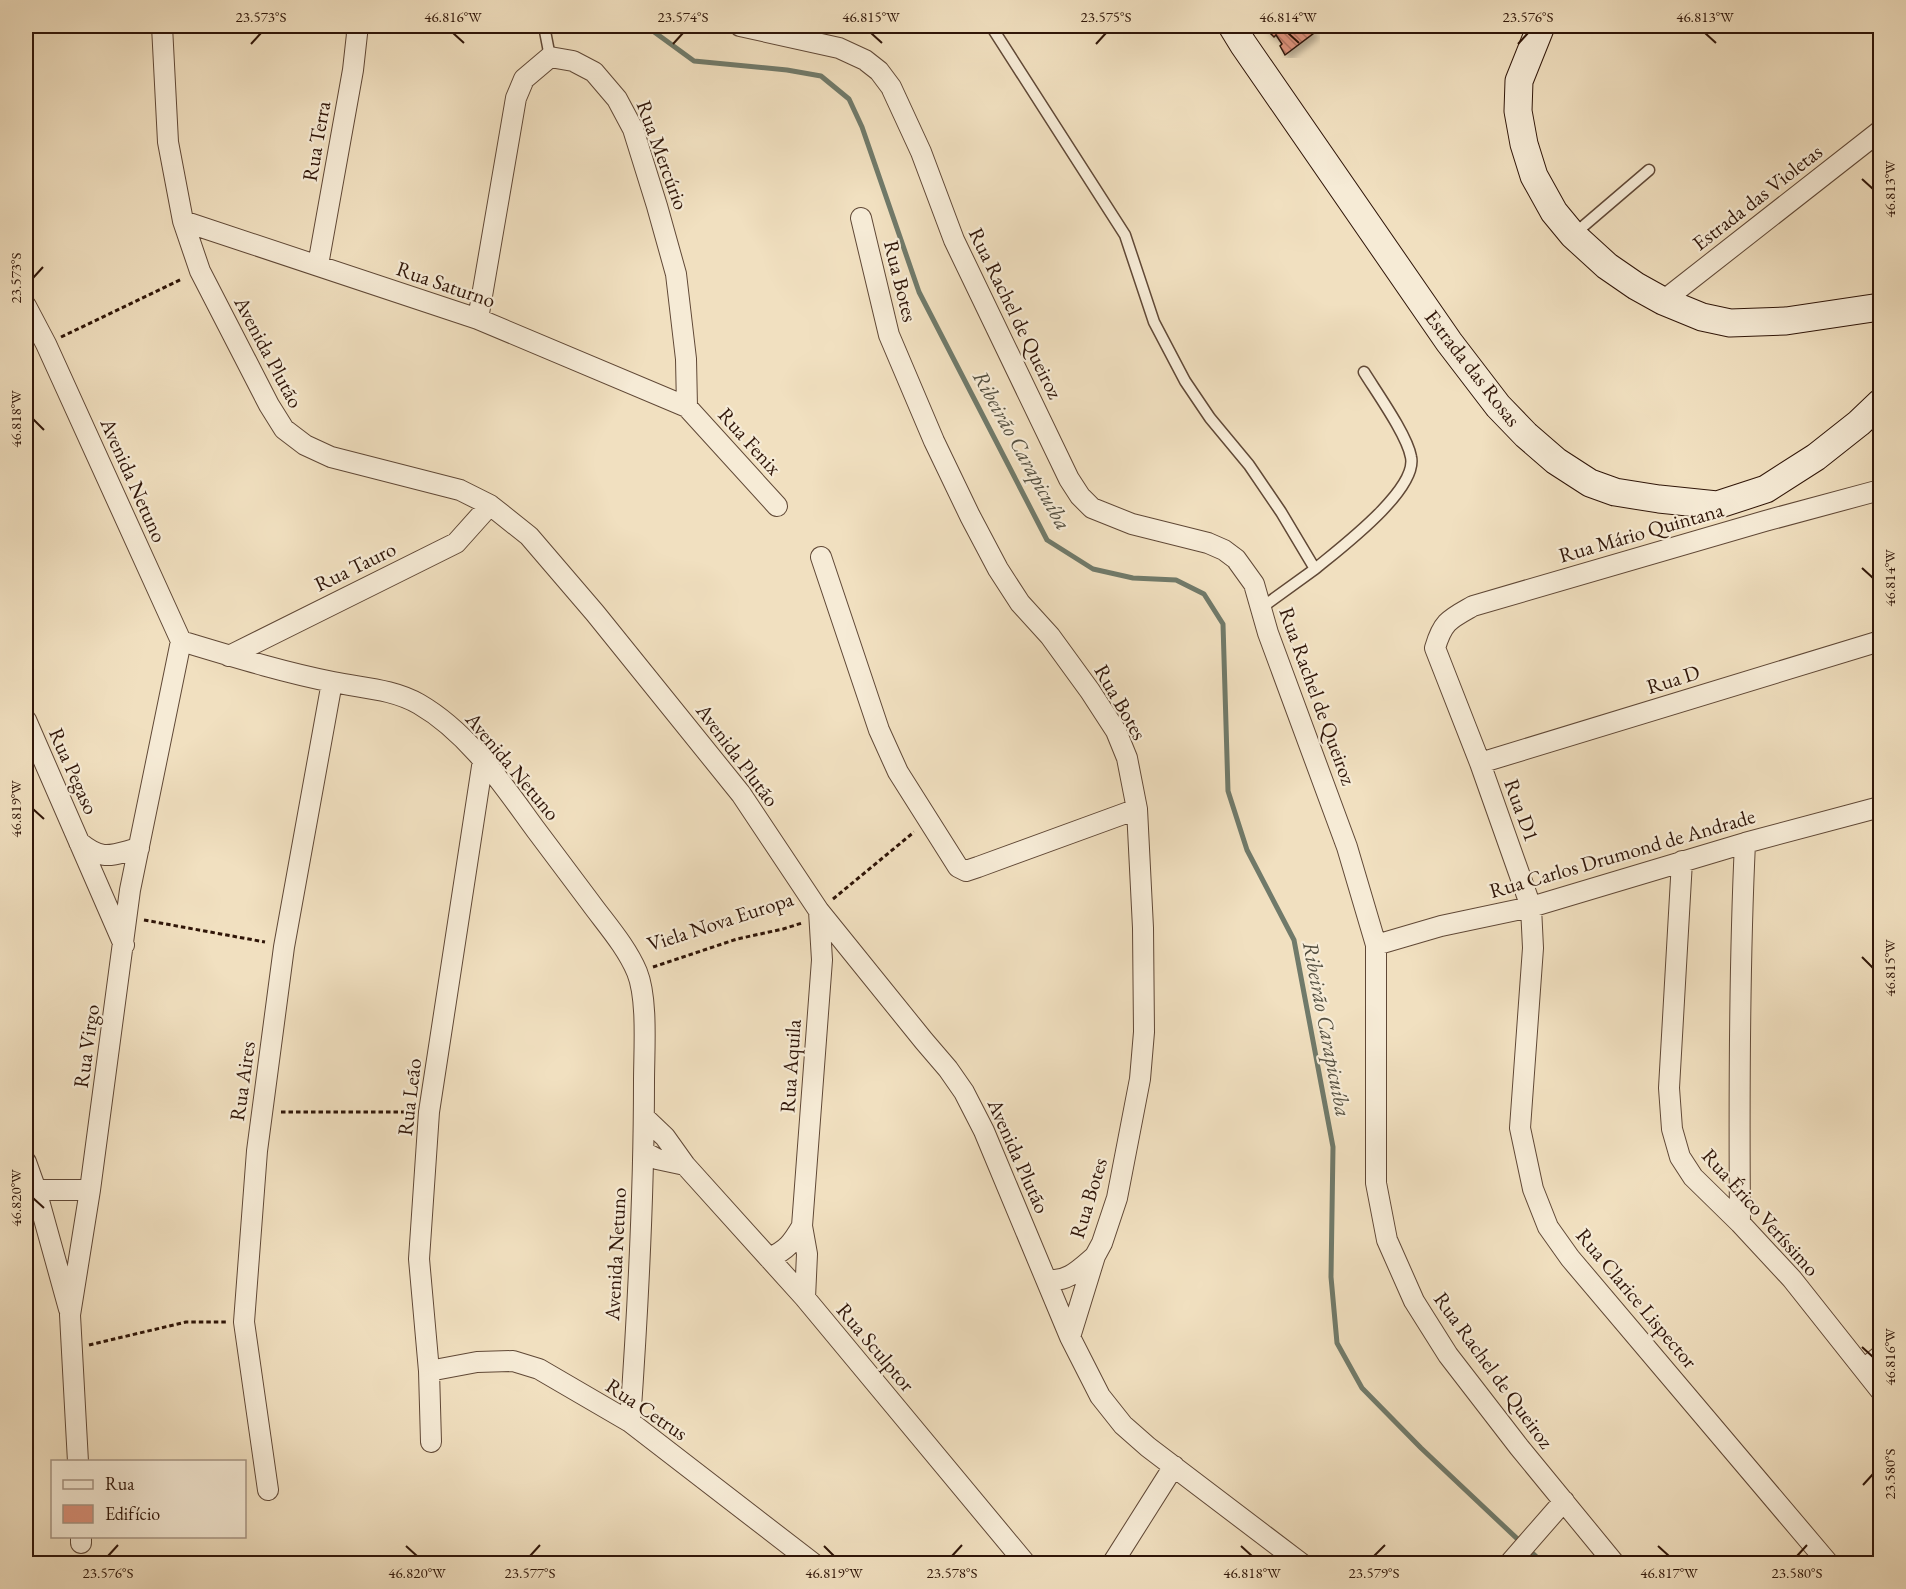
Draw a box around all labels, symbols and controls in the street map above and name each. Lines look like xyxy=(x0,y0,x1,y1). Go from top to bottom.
text: 23.573°S xyxy=(236,7,286,26)
text: 46.816°W xyxy=(424,7,482,26)
text: 23.574°S xyxy=(658,7,708,26)
text: 46.815°W xyxy=(842,7,900,26)
text: 23.575°S xyxy=(1081,7,1131,26)
text: 46.814°W xyxy=(1259,7,1317,26)
text: 23.576°S xyxy=(1503,7,1553,26)
text: 46.813°W xyxy=(1676,7,1734,26)
street label: Rua Mercúrio xyxy=(631,97,695,213)
street label: Rua Terra xyxy=(296,98,336,183)
street label: Estrada das Violetas xyxy=(1687,138,1828,256)
text: 46.813°W xyxy=(1880,160,1899,218)
street label: Rua Rachel de Queiroz xyxy=(962,223,1069,404)
street label: Rua Botes xyxy=(878,238,924,325)
text: 23.573°S xyxy=(6,253,25,303)
street label: Rua Saturno xyxy=(393,254,499,314)
street label: Avenida Plutão xyxy=(228,291,310,412)
street label: Estrada das Rosas xyxy=(1419,304,1527,432)
water label: Ribeirão Carapicuíba xyxy=(966,365,1078,535)
text: 46.818°W xyxy=(6,390,25,448)
street label: Rua Fenix xyxy=(712,401,788,481)
street label: Avenida Netuno xyxy=(94,413,173,546)
street label: Rua Mário Quintana xyxy=(1556,495,1727,569)
street label: Rua Tauro xyxy=(310,535,400,597)
text: 46.814°W xyxy=(1880,549,1899,607)
street label: Rua Rachel de Queiroz xyxy=(1272,603,1363,789)
street label: Rua D xyxy=(1643,658,1703,700)
street label: Rua Botes xyxy=(1089,659,1154,745)
street label: Avenida Plutão xyxy=(690,697,786,812)
street label: Avenida Netuno xyxy=(459,705,566,826)
street label: Rua Pegaso xyxy=(43,723,105,819)
street label: Rua D1 xyxy=(1498,775,1546,845)
text: 46.819°W xyxy=(6,780,25,838)
street label: Rua Carlos Drumond de Andrade xyxy=(1486,802,1758,904)
street label: Viela Nova Europa xyxy=(644,884,797,957)
water label: Ribeirão Carapicuíba xyxy=(1296,939,1358,1119)
text: 46.815°W xyxy=(1880,939,1899,997)
street label: Rua Virgo xyxy=(67,1003,105,1089)
street label: Rua Aquila xyxy=(773,1018,807,1114)
street label: Rua Aires xyxy=(223,1039,261,1123)
street label: Rua Leão xyxy=(391,1057,427,1137)
street label: Avenida Plutão xyxy=(981,1094,1056,1217)
street label: Rua Érico Veríssimo xyxy=(1696,1142,1826,1282)
street label: Rua Botes xyxy=(1063,1154,1113,1242)
text: 46.820°W xyxy=(6,1169,25,1227)
street label: Avenida Netuno xyxy=(598,1187,632,1322)
street label: Rua Clarice Lispector xyxy=(1570,1222,1704,1374)
street label: Rua Rachel de Queiroz xyxy=(1427,1286,1560,1454)
street label: Rua Sculptor xyxy=(831,1297,921,1397)
text: 46.816°W xyxy=(1880,1328,1899,1386)
street label: Rua Cetrus xyxy=(601,1372,693,1446)
text: 23.580°S xyxy=(1880,1449,1899,1499)
legend xyxy=(51,1460,246,1538)
text: Rua xyxy=(105,1472,135,1495)
text: Edifício xyxy=(105,1502,160,1525)
text: 23.576°S xyxy=(83,1563,133,1582)
text: 46.820°W xyxy=(388,1563,446,1582)
text: 23.577°S xyxy=(505,1563,555,1582)
text: 46.819°W xyxy=(805,1563,863,1582)
text: 23.578°S xyxy=(927,1563,977,1582)
text: 46.818°W xyxy=(1223,1563,1281,1582)
text: 23.579°S xyxy=(1349,1563,1399,1582)
text: 46.817°W xyxy=(1640,1563,1698,1582)
text: 23.580°S xyxy=(1772,1563,1822,1582)

